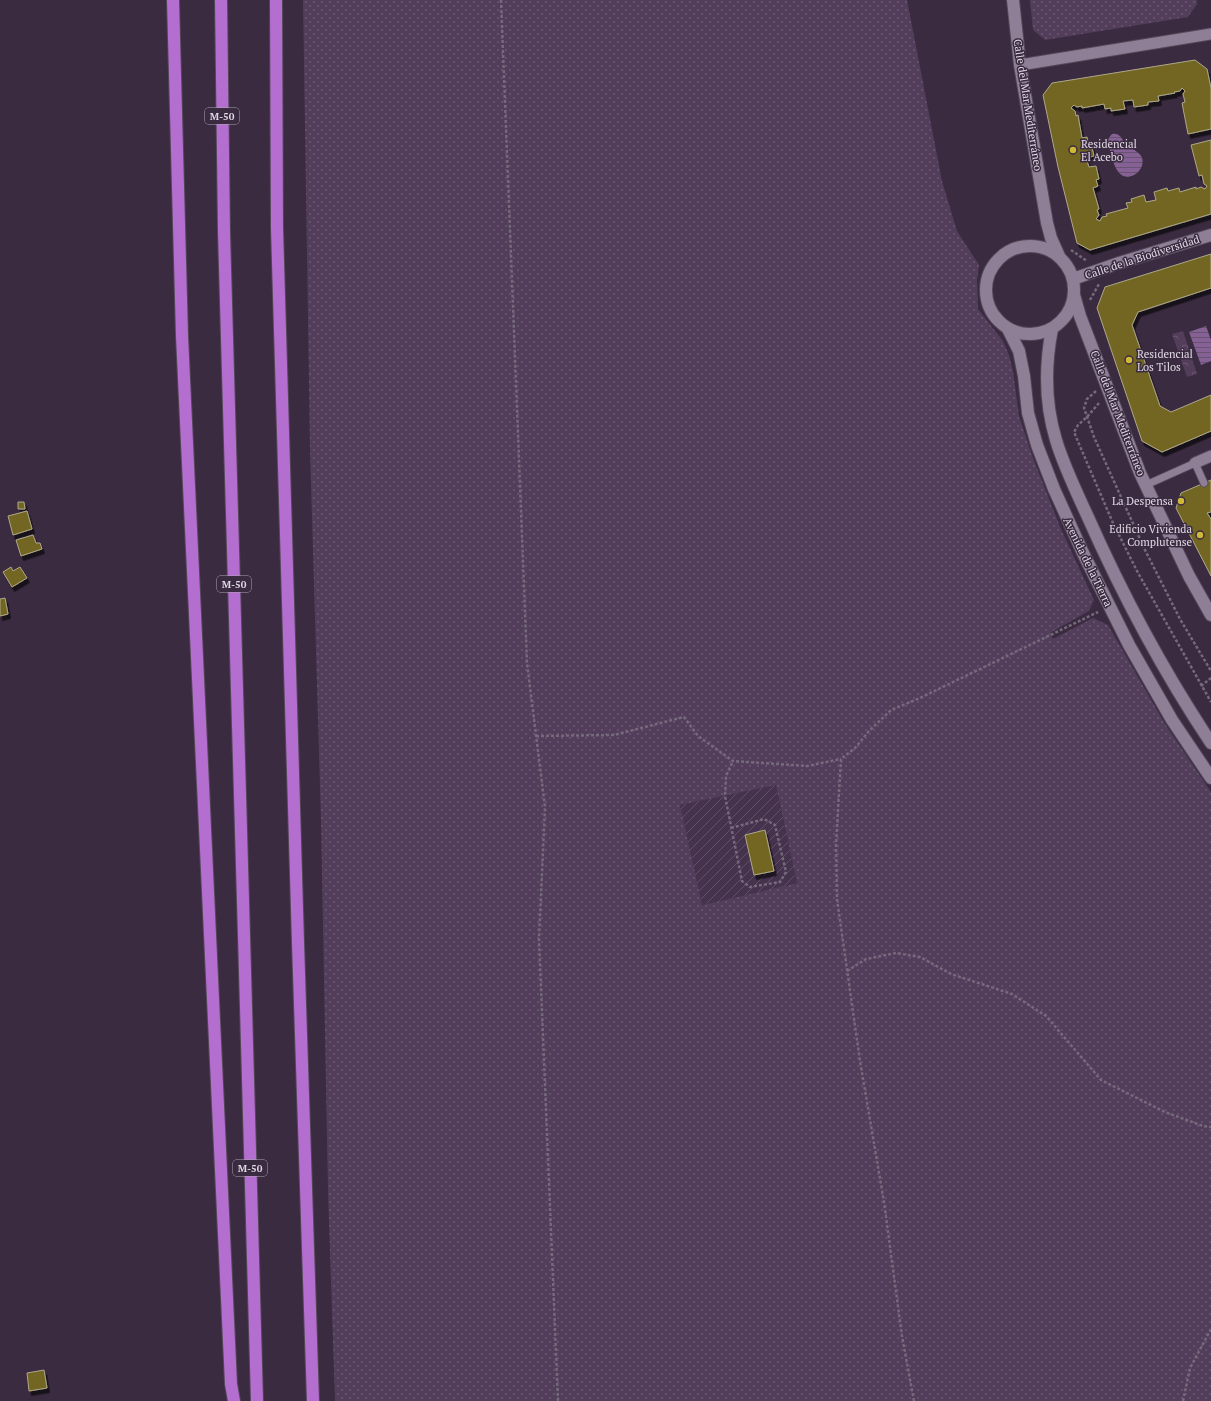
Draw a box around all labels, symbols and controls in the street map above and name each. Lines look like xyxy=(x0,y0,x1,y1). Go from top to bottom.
street label: Calle del Mar Mediterráneo xyxy=(1011,38,1045,172)
road number: M-50 xyxy=(205,108,239,124)
place label: Residencial El Acebo xyxy=(1081,137,1137,164)
marker: Residencial El Acebo xyxy=(1068,145,1078,155)
street label: Calle de la Biodiversidad xyxy=(1083,232,1201,282)
place label: Residencial Los Tilos xyxy=(1137,347,1193,374)
street label: Calle del Mar Mediterráneo xyxy=(1088,348,1148,478)
marker: Residencial Los Tilos xyxy=(1124,355,1134,365)
place label: La Despensa xyxy=(1112,494,1173,508)
marker: La Despensa xyxy=(1176,496,1186,506)
street label: Avenida de la Tierra xyxy=(1060,515,1116,609)
place label: Edificio Vivienda Complutense xyxy=(1109,522,1192,549)
marker: Edificio Vivienda Complutense xyxy=(1195,530,1205,540)
road number: M-50 xyxy=(217,576,251,592)
road number: M-50 xyxy=(233,1160,267,1176)

